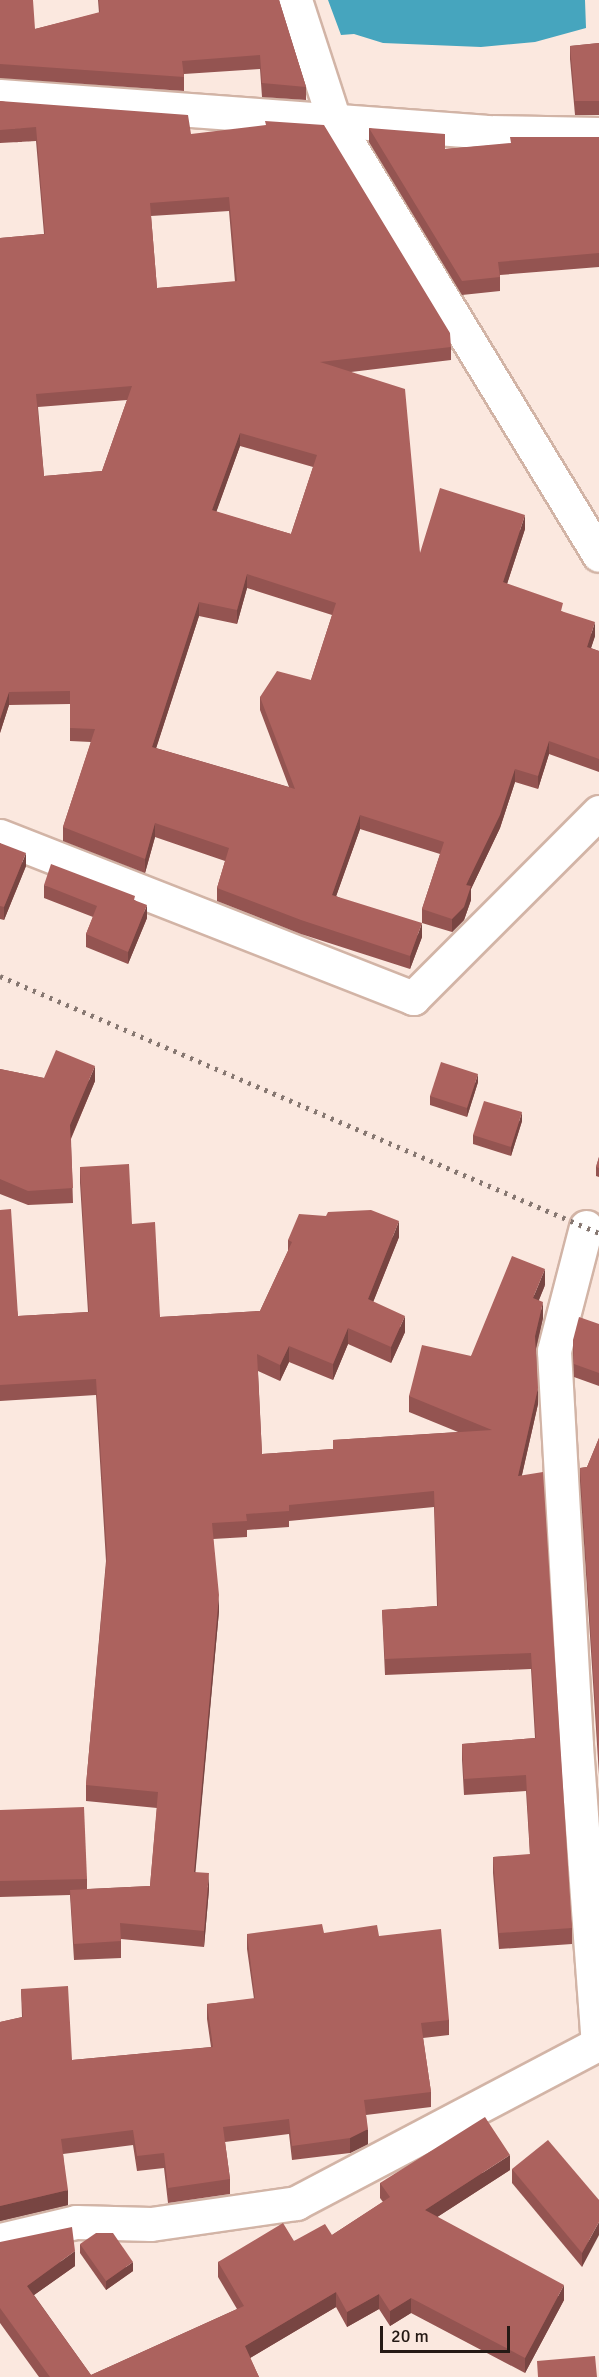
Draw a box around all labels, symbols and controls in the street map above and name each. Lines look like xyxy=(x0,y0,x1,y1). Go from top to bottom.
scale bar xyxy=(383,2314,514,2352)
text: 20 m xyxy=(391,2325,429,2347)

